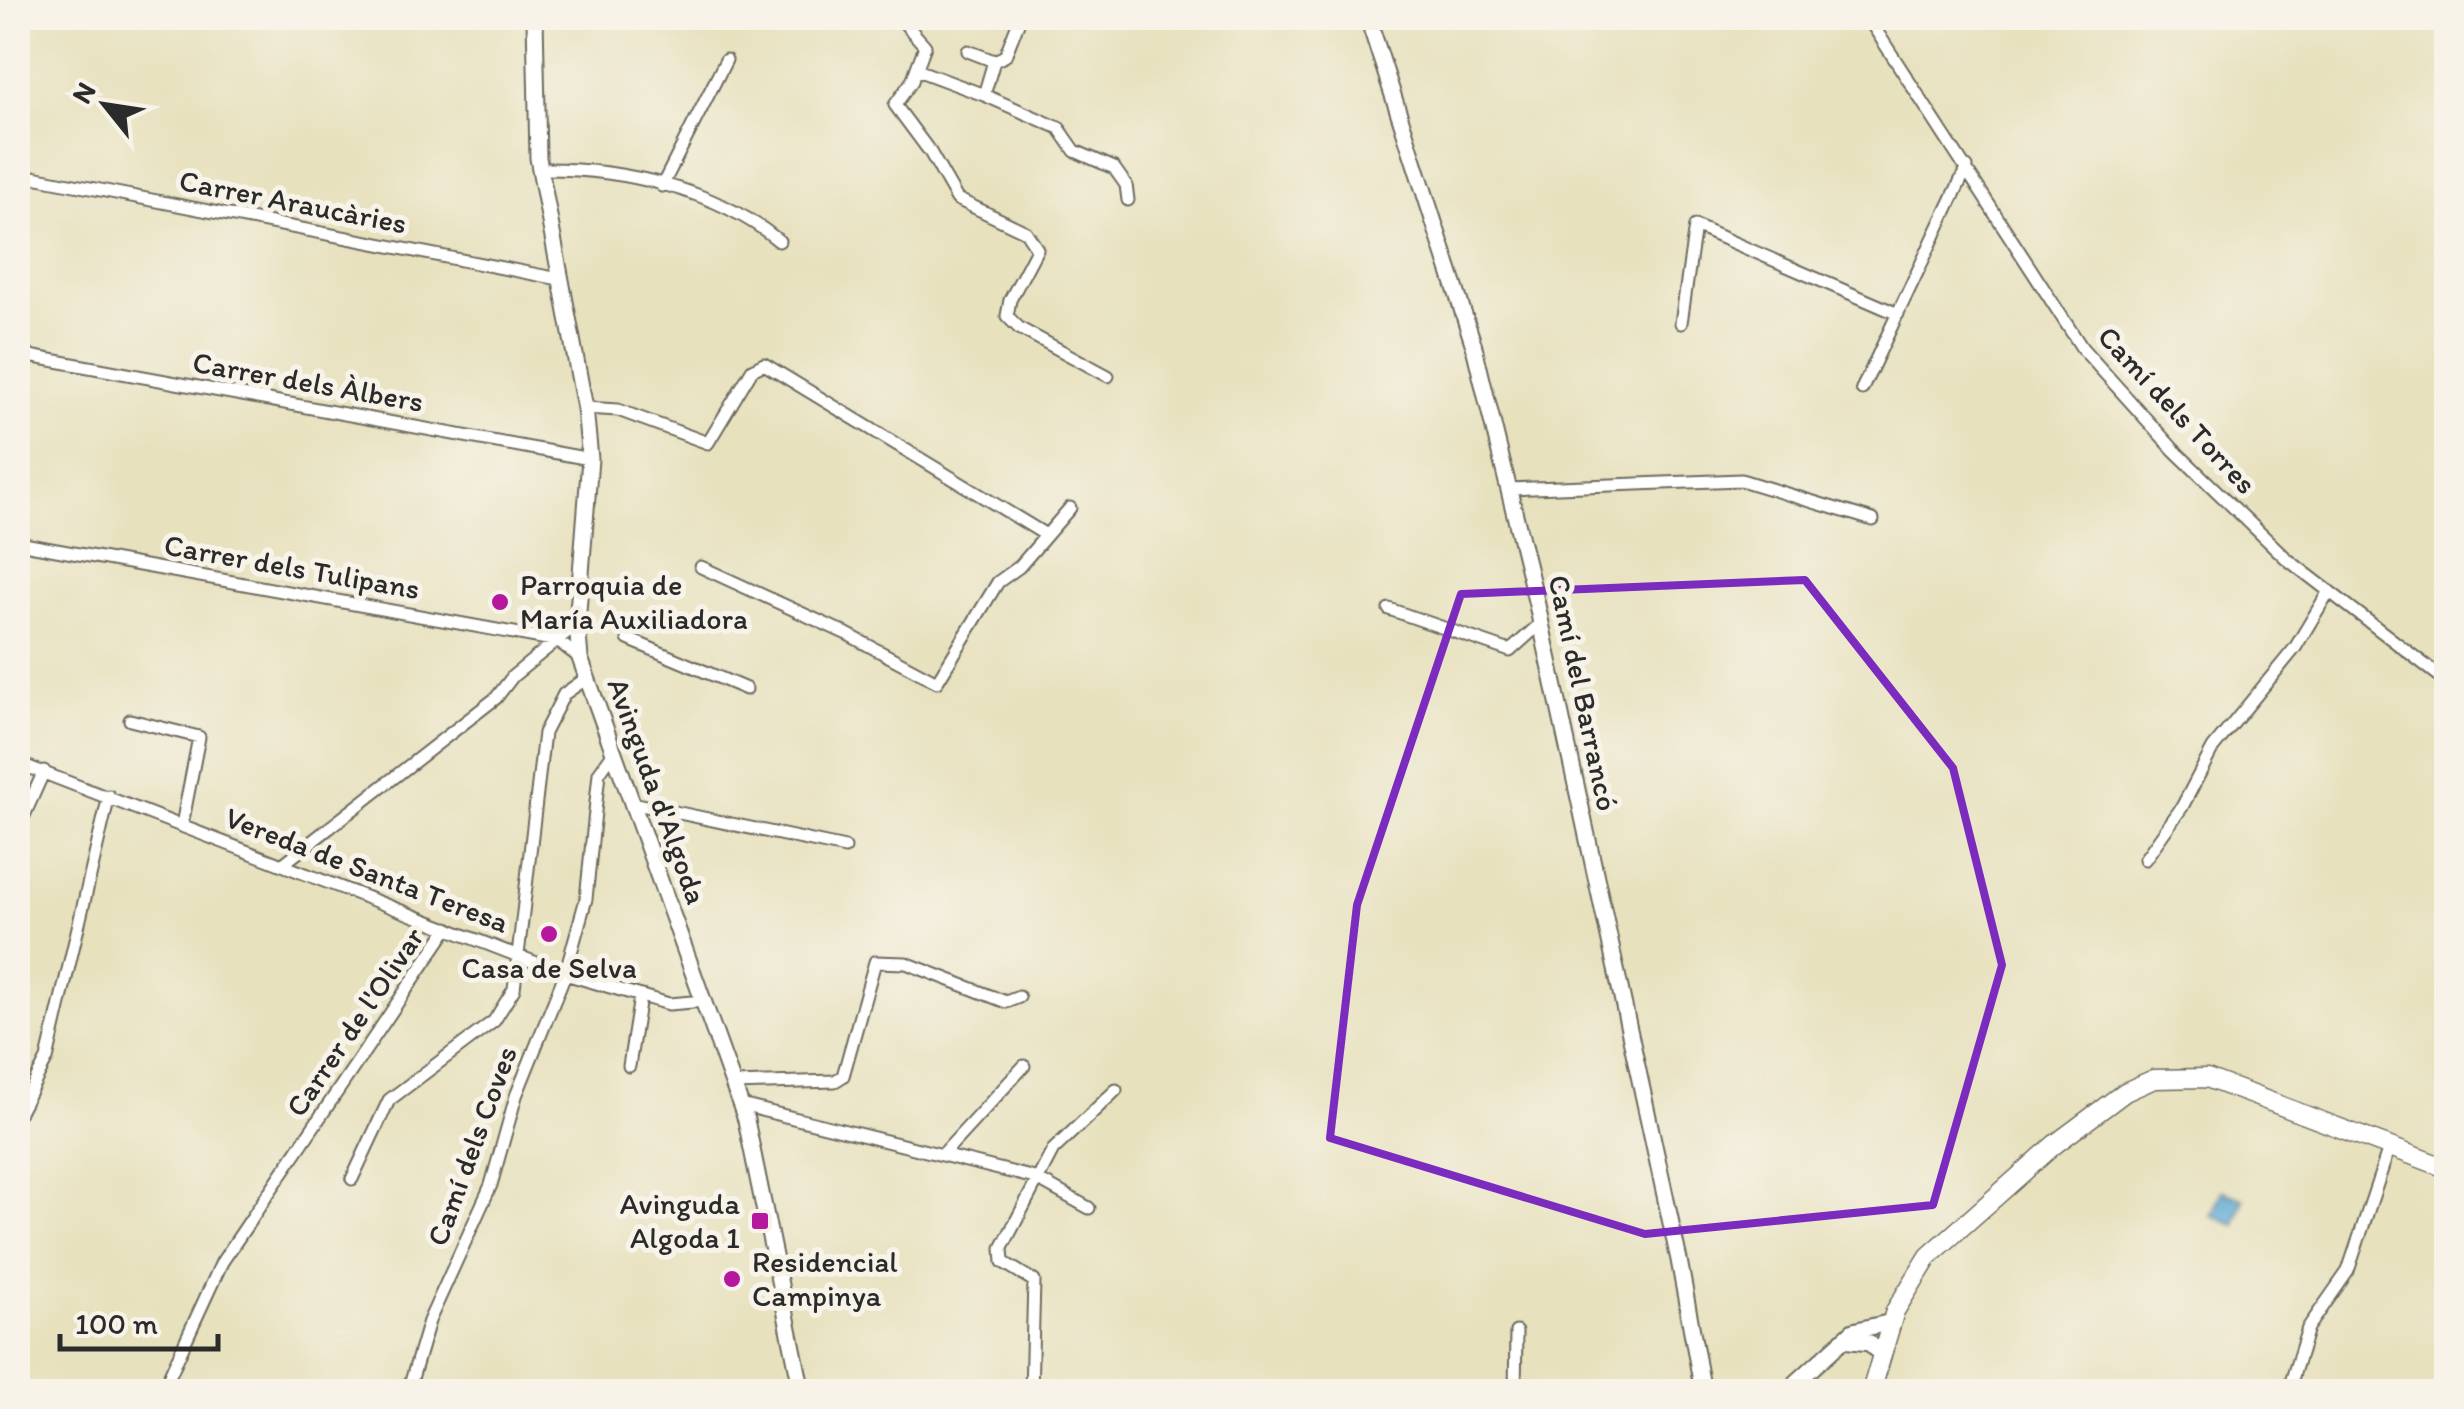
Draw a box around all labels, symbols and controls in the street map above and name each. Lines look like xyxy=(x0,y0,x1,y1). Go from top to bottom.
north arrow xyxy=(55,55,155,155)
text: N xyxy=(64,76,103,109)
street label: Carrer Araucàries xyxy=(176,161,410,242)
street label: Camí dels Torres xyxy=(2090,318,2265,501)
street label: Carrer dels Àlbers xyxy=(190,343,426,420)
street label: Carrer dels Tulipans xyxy=(161,526,423,607)
place label: Parroquia de María Auxiliadora xyxy=(520,566,748,637)
street label: Camí del Barrancó xyxy=(1540,571,1627,814)
marker: Parroquia de María Auxiliadora xyxy=(489,591,511,613)
street label: Avinguda d'Algoda xyxy=(599,673,716,909)
street label: Vereda de Santa Teresa xyxy=(220,798,515,941)
street label: Carrer de l'Olivar xyxy=(278,919,432,1124)
marker: Casa de Selva xyxy=(538,923,560,945)
place label: Casa de Selva xyxy=(461,949,637,986)
street label: Camí dels Coves xyxy=(418,1041,525,1251)
place label: Avinguda Algoda 1 xyxy=(620,1185,740,1256)
marker: Avinguda Algoda 1 xyxy=(749,1210,771,1232)
place label: Residencial Campinya xyxy=(752,1243,898,1314)
marker: Residencial Campinya xyxy=(721,1268,743,1290)
scale bar xyxy=(60,1289,218,1351)
text: 100 m xyxy=(75,1305,158,1342)

